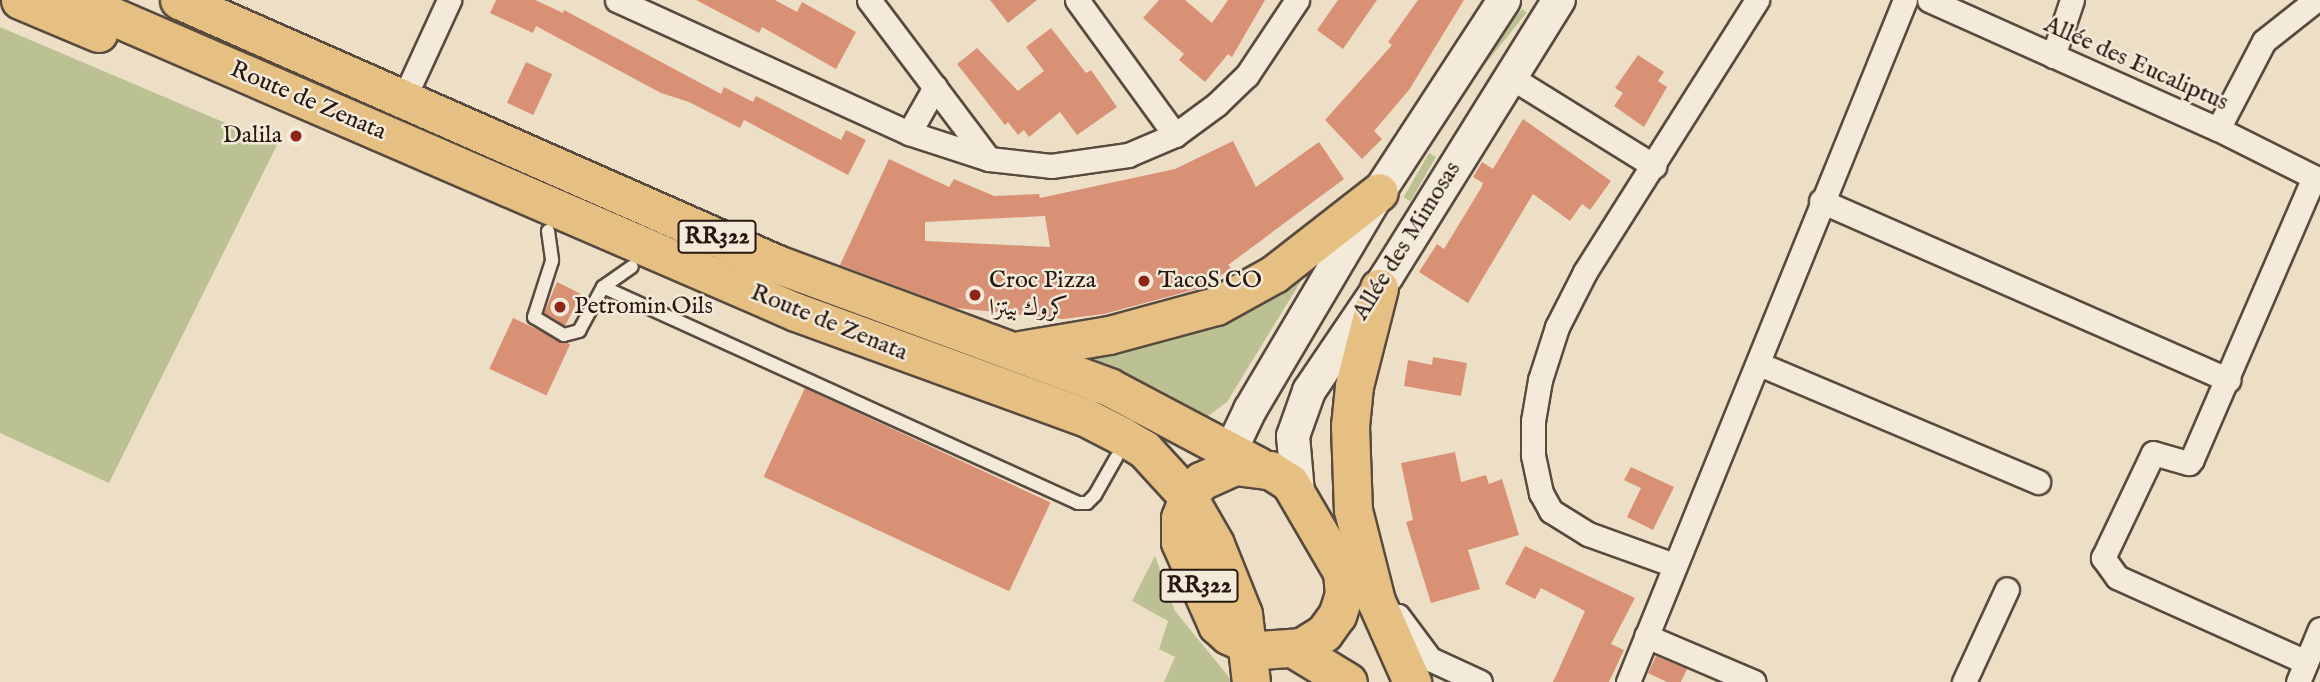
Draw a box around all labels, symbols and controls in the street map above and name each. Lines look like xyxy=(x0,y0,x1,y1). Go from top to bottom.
street label: Allée des Eucaliptus xyxy=(2039,10,2233,118)
street label: Route de Zenata xyxy=(226,55,390,147)
place label: Dalila xyxy=(222,122,282,150)
marker: Dalila xyxy=(288,128,304,144)
street label: Allée des Mimosas xyxy=(1347,156,1467,326)
road number: RR322 xyxy=(677,218,757,256)
place label: Croc Pizza كروك بيتزا xyxy=(989,267,1096,323)
place label: TacoS CO xyxy=(1158,267,1262,295)
marker: TacoS CO xyxy=(1136,273,1152,289)
street label: Route de Zenata xyxy=(746,278,912,368)
marker: Croc Pizza كروك بيتزا xyxy=(967,287,983,303)
place label: Petromin Oils xyxy=(574,293,713,321)
marker: Petromin Oils xyxy=(552,299,568,315)
road number: RR322 xyxy=(1159,566,1239,606)

